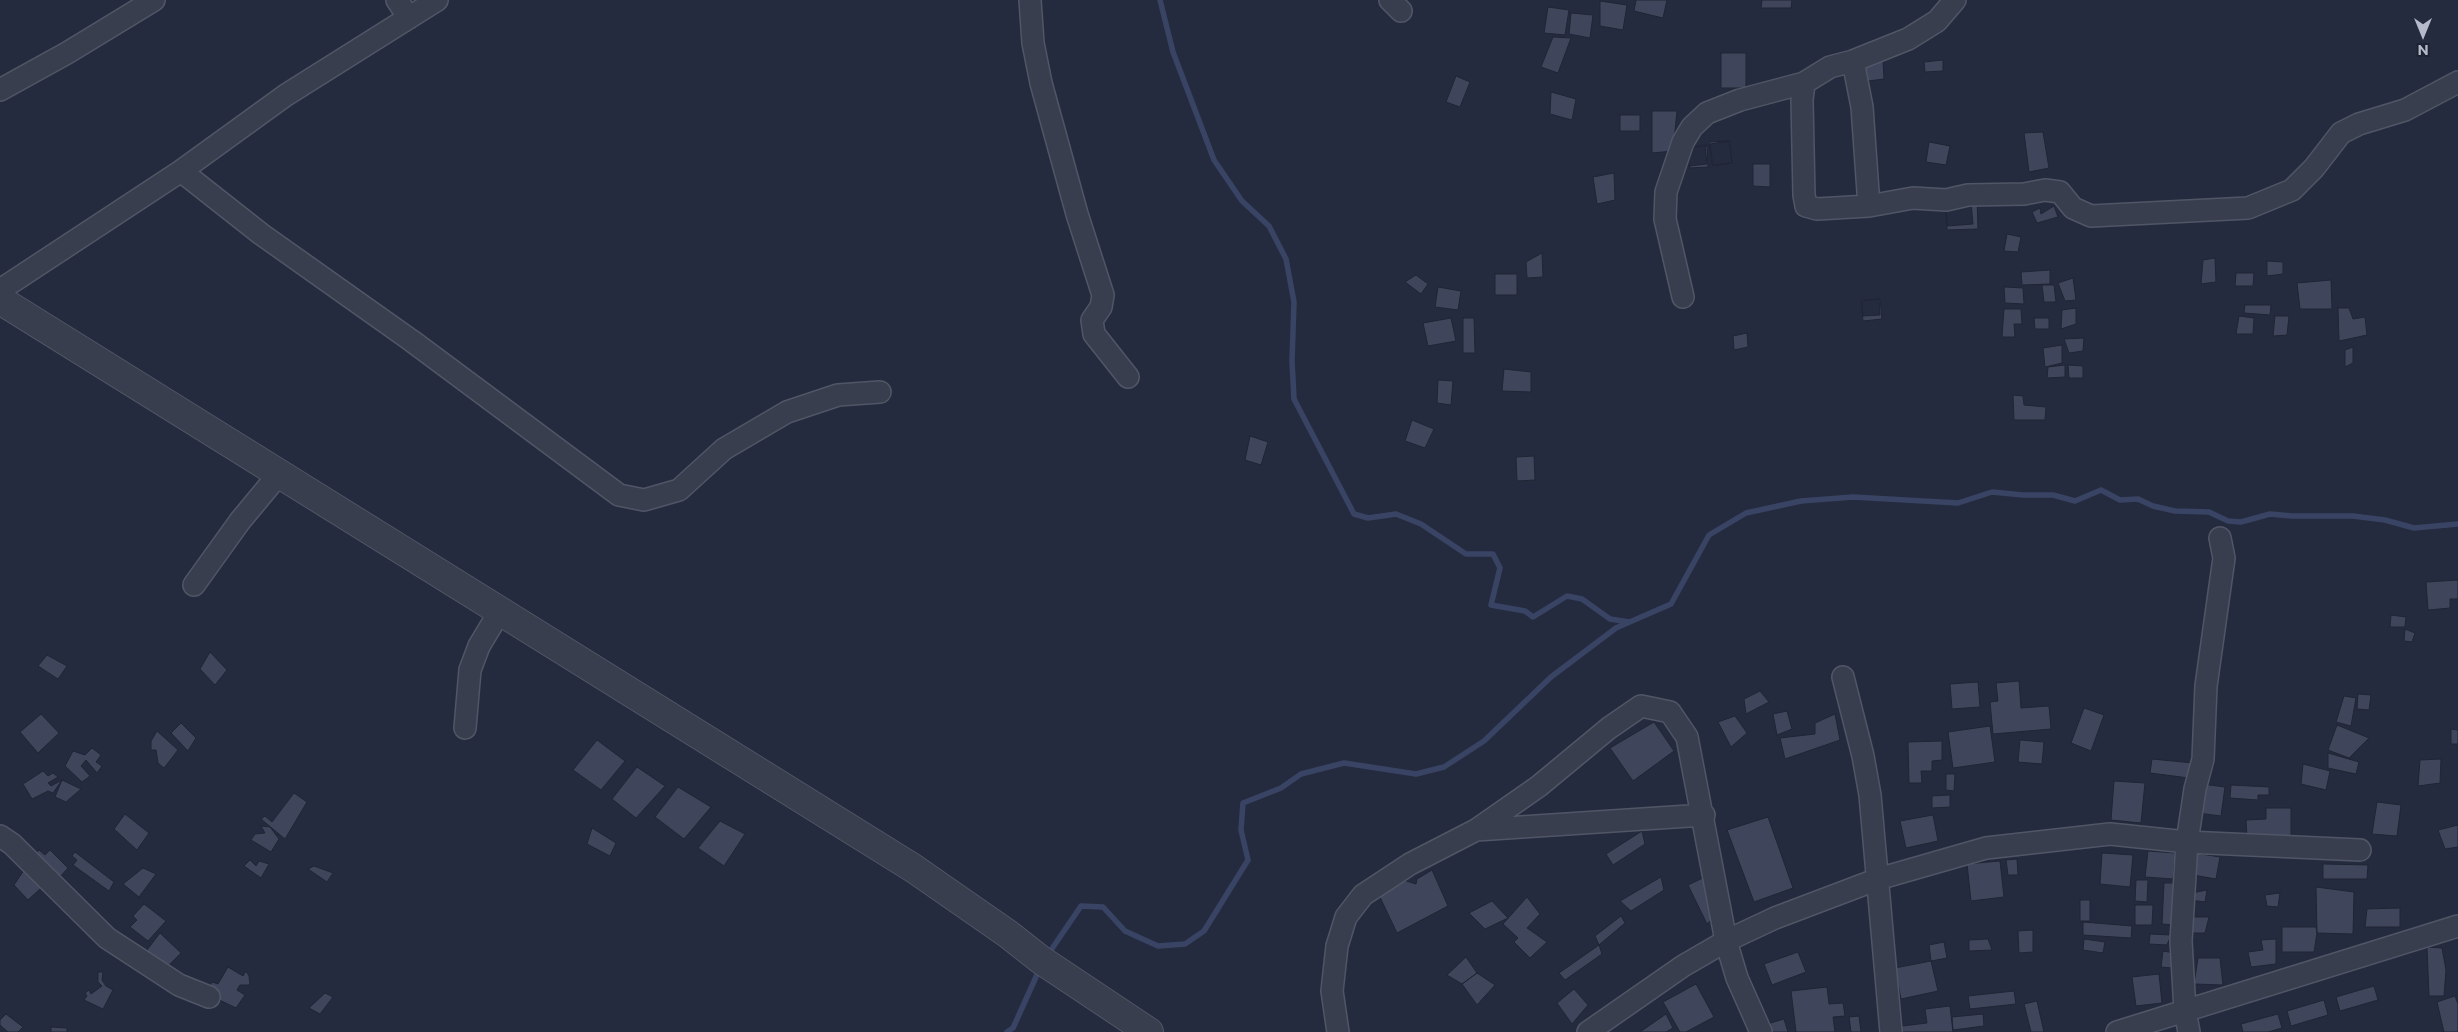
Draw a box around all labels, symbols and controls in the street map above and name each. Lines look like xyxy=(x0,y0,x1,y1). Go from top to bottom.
north arrow xyxy=(2398,10,2448,60)
text: N xyxy=(2417,41,2429,59)

